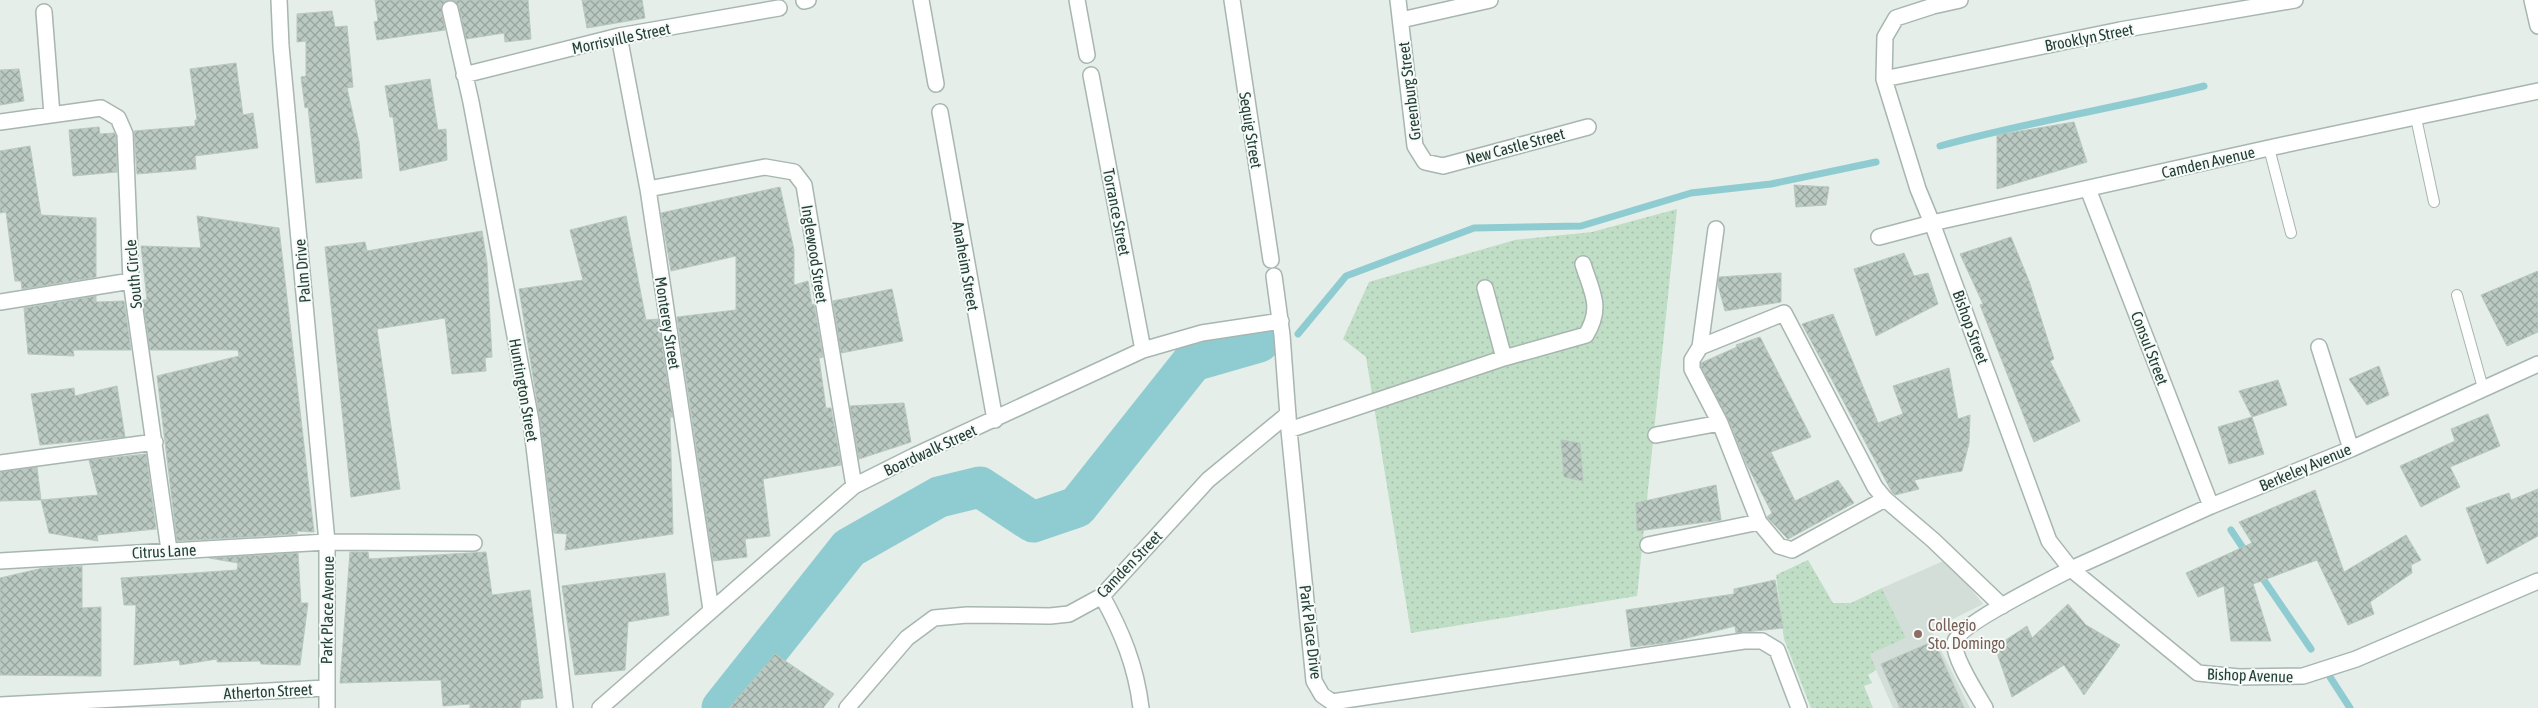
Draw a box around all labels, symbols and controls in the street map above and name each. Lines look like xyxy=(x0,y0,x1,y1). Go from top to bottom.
street label: Morrisville Street xyxy=(570,19,672,57)
street label: Brooklyn Street xyxy=(2043,19,2136,55)
street label: Greenburg Street xyxy=(1394,40,1425,141)
street label: Sequig Street xyxy=(1235,91,1266,170)
street label: New Castle Street xyxy=(1463,124,1567,168)
street label: Camden Avenue xyxy=(2160,143,2256,181)
street label: Torrance Street xyxy=(1100,167,1134,257)
street label: Inglewood Street xyxy=(797,204,832,305)
street label: Anaheim Street xyxy=(949,220,983,313)
street label: Palm Drive xyxy=(290,238,314,304)
street label: South Circle xyxy=(121,239,145,309)
street label: Monterey Street xyxy=(651,275,684,371)
street label: Bishop Street xyxy=(1948,288,1993,367)
street label: Consul Street xyxy=(2128,309,2172,388)
street label: Huntington Street xyxy=(505,337,542,444)
street label: Boardwalk Street xyxy=(881,420,980,479)
street label: Berkeley Avenue xyxy=(2256,440,2354,495)
street label: Camden Street xyxy=(1093,527,1166,601)
street label: Citrus Lane xyxy=(131,540,197,562)
street label: Park Place Avenue xyxy=(317,556,337,664)
street label: Park Place Drive xyxy=(1296,584,1326,680)
place label: Collegio Sto. Domingo xyxy=(1928,616,2005,653)
marker: Collegio Sto. Domingo xyxy=(1912,628,1924,640)
street label: Bishop Avenue xyxy=(2207,665,2293,686)
street label: Atherton Street xyxy=(223,680,313,702)

